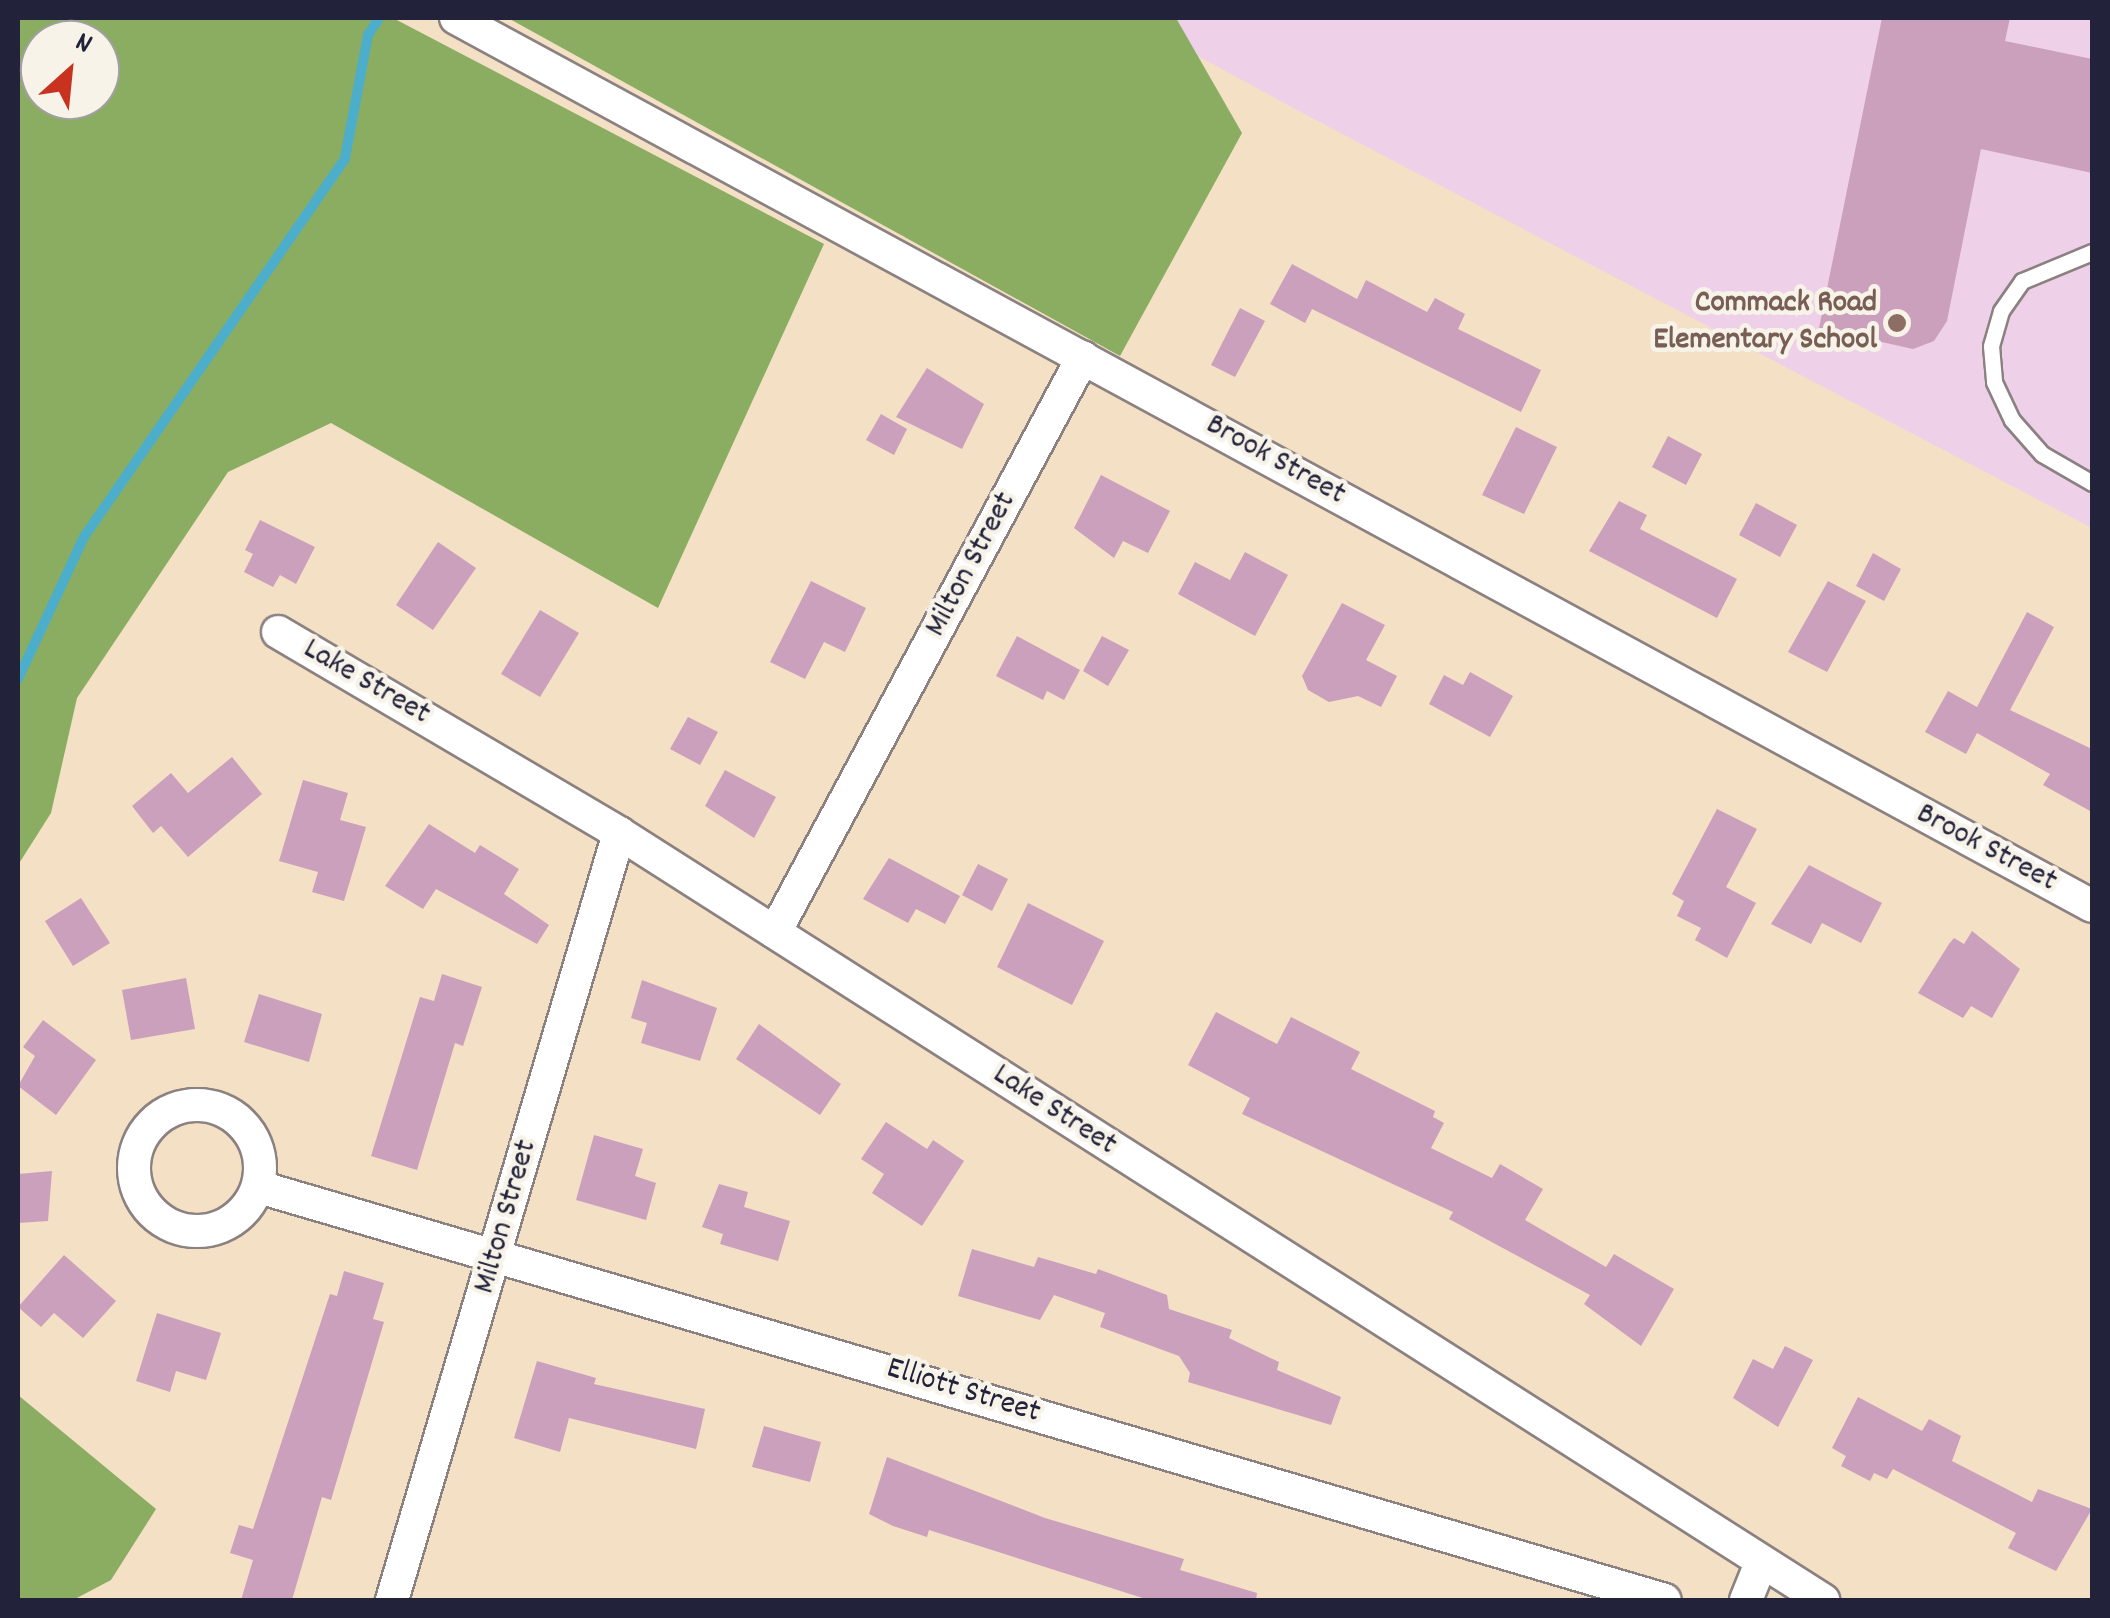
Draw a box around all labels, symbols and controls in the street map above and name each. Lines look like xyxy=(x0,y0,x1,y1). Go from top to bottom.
north arrow xyxy=(20,20,120,120)
text: N xyxy=(67,24,98,66)
place label: Commack Road Elementary School xyxy=(1653,286,1877,361)
marker: Commack Road Elementary School xyxy=(1886,312,1908,334)
street label: Brook Street xyxy=(1198,407,1352,515)
street label: Milton Street xyxy=(918,486,1026,644)
street label: Lake Street xyxy=(296,631,436,735)
street label: Brook Street xyxy=(1909,796,2063,902)
street label: Lake Street xyxy=(985,1057,1123,1165)
street label: Milton Street xyxy=(467,1136,547,1298)
street label: Elliott Street xyxy=(882,1350,1044,1434)

